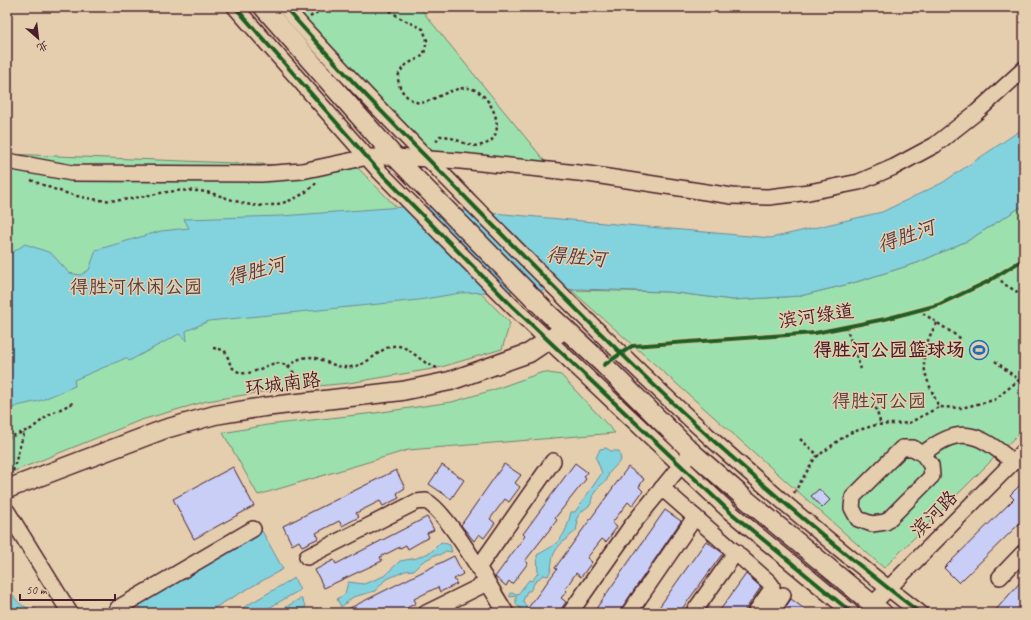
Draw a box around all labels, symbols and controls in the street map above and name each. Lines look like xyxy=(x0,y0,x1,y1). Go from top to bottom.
north arrow xyxy=(18,18,58,58)
text: 北 xyxy=(35,38,51,56)
water label: 得胜河 xyxy=(874,213,941,258)
water label: 得胜河 xyxy=(545,242,610,272)
water label: 得胜河 xyxy=(224,250,291,291)
park label: 得胜河休闲公园 xyxy=(69,275,203,299)
street label: 滨河绿道 xyxy=(777,299,855,333)
place label: 得胜河公园篮球场 xyxy=(813,338,965,362)
sports icon: 得胜河公园篮球场 xyxy=(968,339,990,361)
street label: 环城南路 xyxy=(244,367,322,401)
park label: 得胜河公园 xyxy=(831,389,927,413)
street label: 滨河路 xyxy=(905,485,963,543)
scale bar xyxy=(20,576,115,602)
text: 50 m xyxy=(26,582,48,598)

